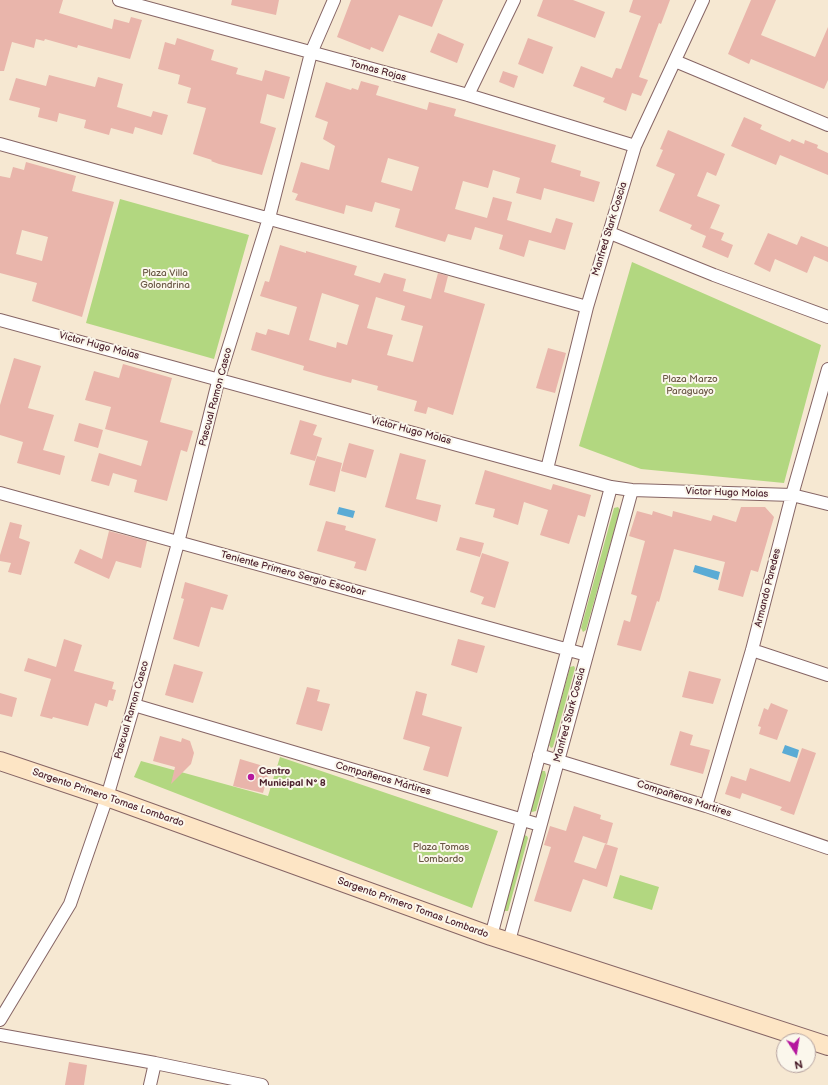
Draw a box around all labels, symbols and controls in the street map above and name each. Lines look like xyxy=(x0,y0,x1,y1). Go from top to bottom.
street label: Tomas Rojas xyxy=(349,58,407,84)
street label: Manfred Stark Coscia xyxy=(590,181,630,277)
park label: Plaza Villa Golondrina xyxy=(140,267,190,290)
street label: Victor Hugo Molas xyxy=(57,329,141,363)
street label: Pascual Ramon Casco xyxy=(197,346,235,448)
park label: Plaza Marzo Paraguayo xyxy=(662,373,718,396)
street label: Victor Hugo Molas xyxy=(369,414,453,448)
street label: Victor Hugo Molas xyxy=(685,486,769,500)
street label: Armando Paredes xyxy=(752,547,784,629)
street label: Teniente Primero Sergio Escobar xyxy=(219,549,367,599)
street label: Pascual Ramon Casco xyxy=(112,659,152,761)
street label: Manfred Stark Coscia xyxy=(552,666,588,764)
street label: Compañeros Mártires xyxy=(334,760,432,798)
place label: Centro Municipal N° 8 xyxy=(259,765,326,788)
street label: Sargento Primero Tomas Lombardo xyxy=(31,766,185,830)
marker: Centro Municipal N° 8 xyxy=(246,772,256,782)
street label: Compañeros Martires xyxy=(635,778,733,820)
park label: Plaza Tomas Lombardo xyxy=(413,841,469,864)
street label: Sargento Primero Tomas Lombardo xyxy=(336,875,490,941)
north arrow xyxy=(776,1033,816,1073)
text: N xyxy=(793,1057,804,1071)

